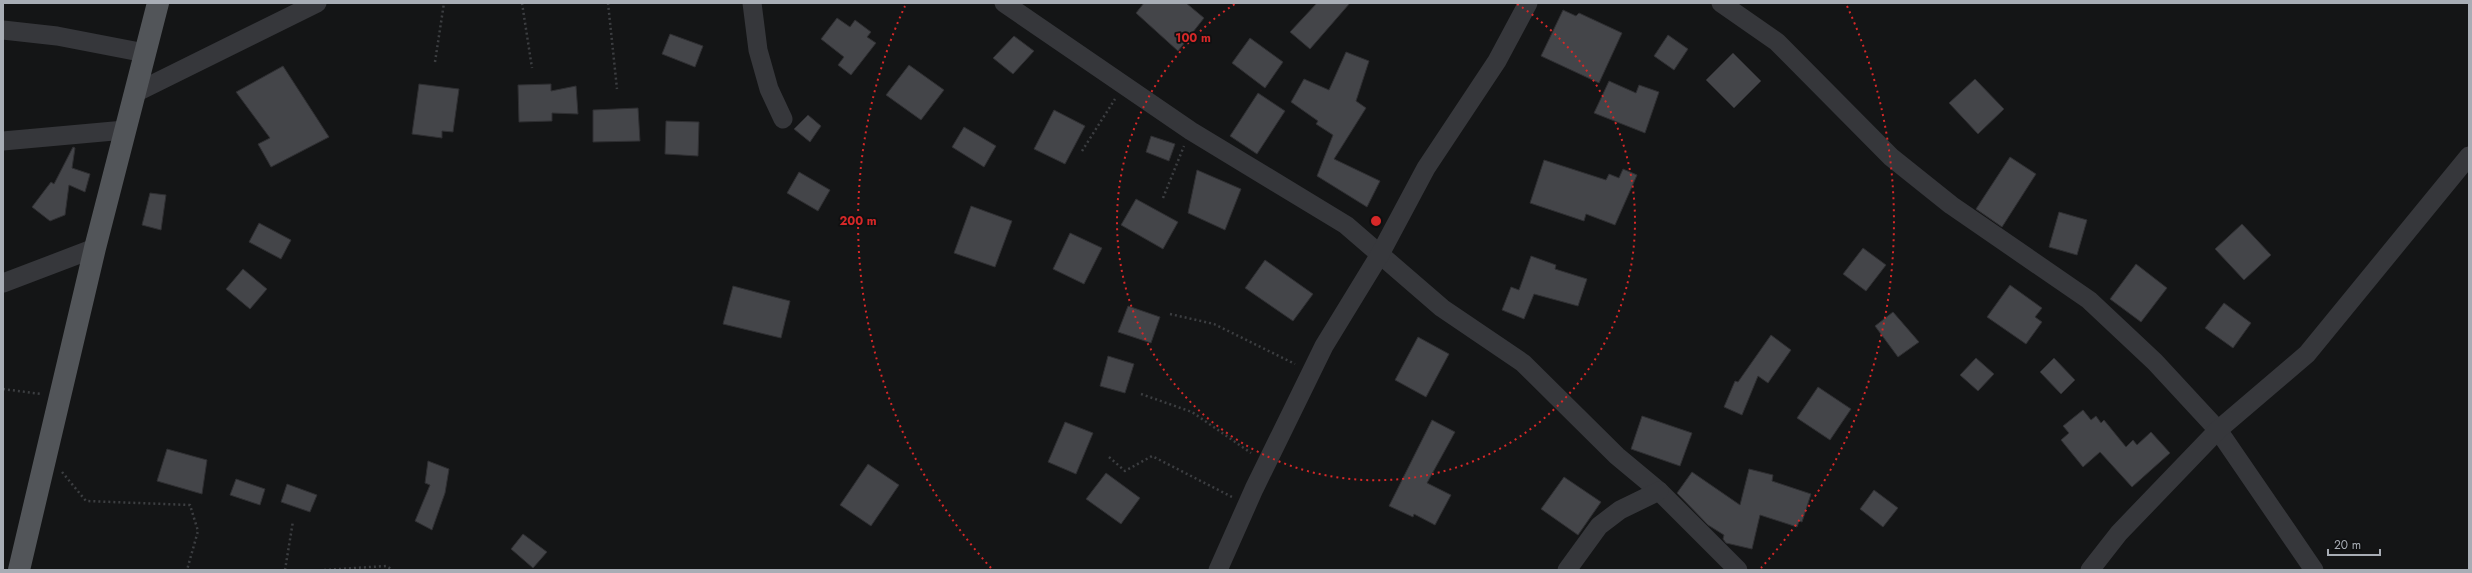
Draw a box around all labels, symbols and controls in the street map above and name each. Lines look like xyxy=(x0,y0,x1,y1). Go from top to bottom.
text: 100 m xyxy=(1175,29,1211,47)
text: 200 m xyxy=(839,212,877,230)
centre of rings xyxy=(1369,214,1383,228)
scale bar xyxy=(2328,531,2380,557)
text: 20 m xyxy=(2334,536,2361,554)

